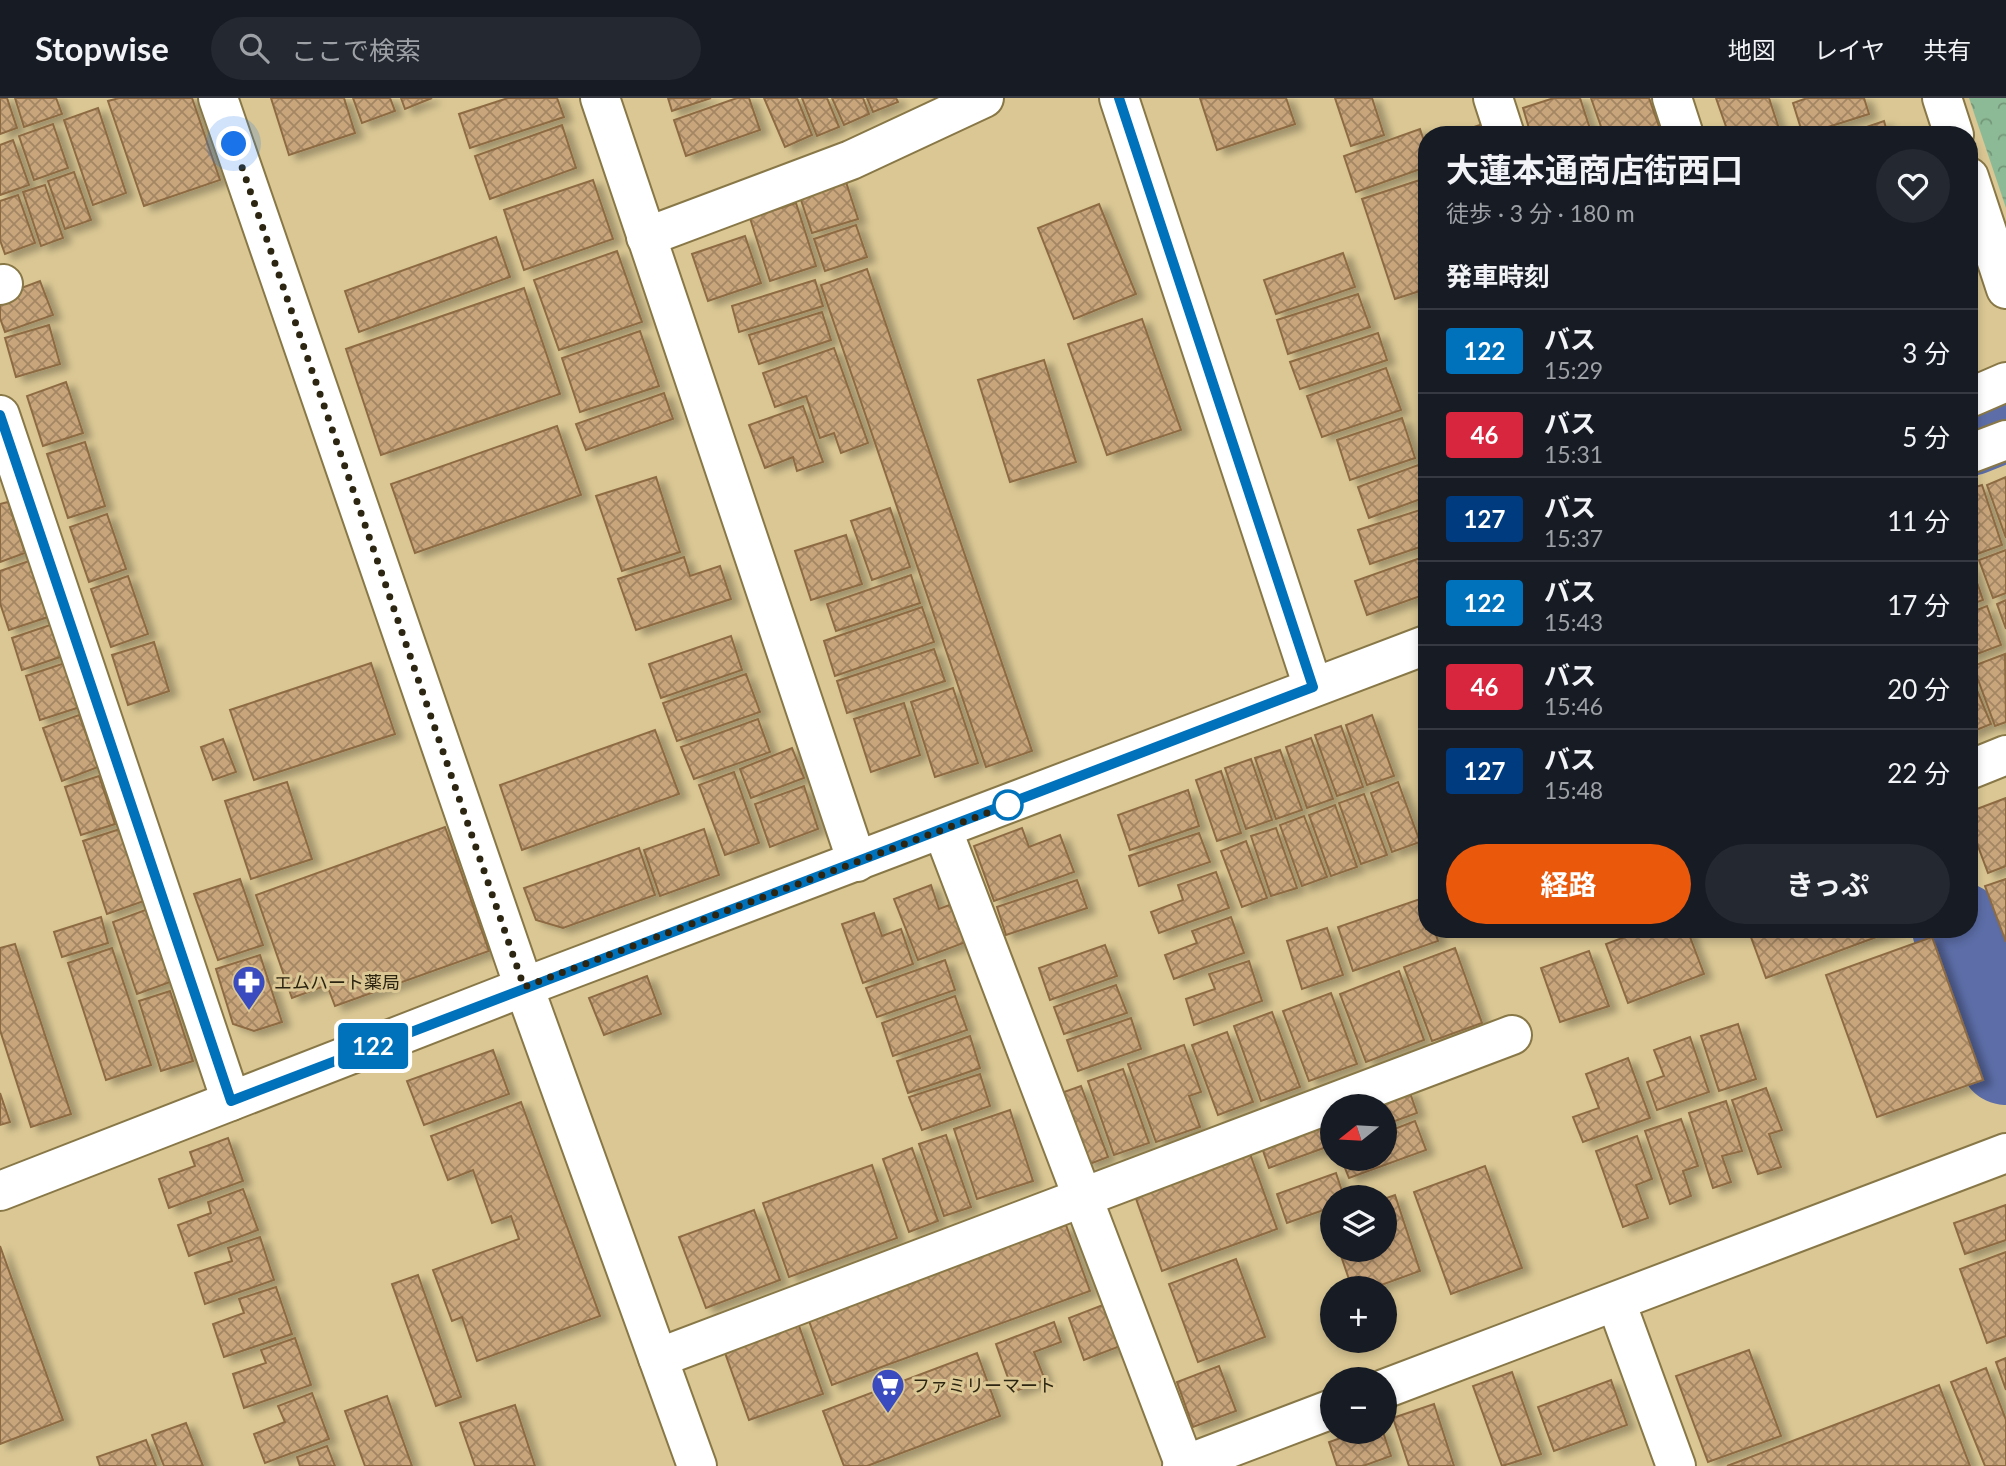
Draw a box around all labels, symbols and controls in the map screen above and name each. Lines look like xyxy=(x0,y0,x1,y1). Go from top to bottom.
search box xyxy=(211,17,701,80)
text: Stopwise xyxy=(35,28,169,68)
icon: search xyxy=(235,29,273,67)
text: ここで検索 xyxy=(291,34,421,66)
text: 地図 xyxy=(1728,35,1776,64)
text: レイヤ xyxy=(1814,35,1885,64)
text: 共有 xyxy=(1923,35,1971,64)
your location xyxy=(216,126,251,161)
text: 大蓮本通商店街西口 xyxy=(1446,149,1743,189)
button: heart xyxy=(1876,149,1950,223)
text: 徒歩 · 3 分 · 180 m xyxy=(1446,199,1635,227)
text: 発車時刻 xyxy=(1446,260,1550,292)
text: バス xyxy=(1544,323,1596,355)
text: 122 xyxy=(1464,336,1505,365)
text: 3 分 xyxy=(1902,337,1950,369)
text: 15:29 xyxy=(1544,356,1603,384)
text: バス xyxy=(1544,407,1596,439)
text: 46 xyxy=(1471,420,1498,449)
text: 5 分 xyxy=(1902,421,1950,453)
text: 15:31 xyxy=(1544,440,1603,468)
text: バス xyxy=(1544,491,1596,523)
text: 127 xyxy=(1464,504,1505,533)
text: 11 分 xyxy=(1887,505,1950,537)
text: 15:37 xyxy=(1544,524,1603,552)
text: バス xyxy=(1544,575,1596,607)
text: 122 xyxy=(1464,588,1505,617)
text: 17 分 xyxy=(1887,589,1950,621)
text: 15:43 xyxy=(1544,608,1603,636)
text: バス xyxy=(1544,659,1596,691)
text: 46 xyxy=(1471,672,1498,701)
text: 20 分 xyxy=(1887,673,1950,705)
text: 15:46 xyxy=(1544,692,1603,720)
text: バス xyxy=(1544,743,1596,775)
text: 127 xyxy=(1464,756,1505,785)
text: 22 分 xyxy=(1887,757,1950,789)
text: 15:48 xyxy=(1544,776,1603,804)
unlabelled marker xyxy=(993,790,1023,820)
button: 経路 xyxy=(1446,844,1691,924)
button: きっぷ xyxy=(1705,844,1950,924)
pharmacy icon: エムハート薬局 xyxy=(230,963,268,1012)
place label: エムハート薬局 xyxy=(274,971,400,993)
line badge: 122 xyxy=(333,1023,413,1069)
text: 122 xyxy=(352,1031,394,1060)
north arrow xyxy=(1320,1094,1396,1171)
map controls xyxy=(1320,1094,1397,1444)
button: layers xyxy=(1320,1185,1397,1262)
button: + xyxy=(1320,1276,1397,1353)
supermarket icon: ファミリーマート xyxy=(869,1366,907,1415)
button: − xyxy=(1320,1367,1397,1444)
place label: ファミリーマート xyxy=(912,1374,1056,1396)

